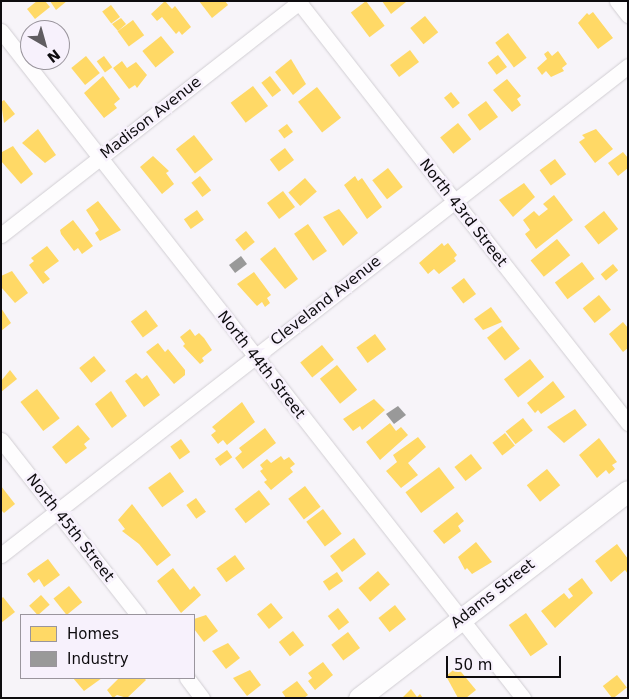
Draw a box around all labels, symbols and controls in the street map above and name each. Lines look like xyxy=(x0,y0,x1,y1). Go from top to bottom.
north arrow xyxy=(20,20,70,70)
text: N xyxy=(44,46,63,66)
street label: Madison Avenue xyxy=(97,73,205,163)
street label: North 43rd Street xyxy=(415,156,511,270)
street label: Cleveland Avenue xyxy=(267,252,385,350)
street label: North 44th Street xyxy=(213,308,309,422)
street label: North 45th Street xyxy=(22,471,118,585)
street label: Adams Street xyxy=(447,556,539,632)
legend xyxy=(20,614,195,679)
text: Homes xyxy=(67,625,119,643)
scale bar xyxy=(449,646,564,678)
text: Industry xyxy=(67,650,129,668)
text: 50 m xyxy=(454,656,492,674)

